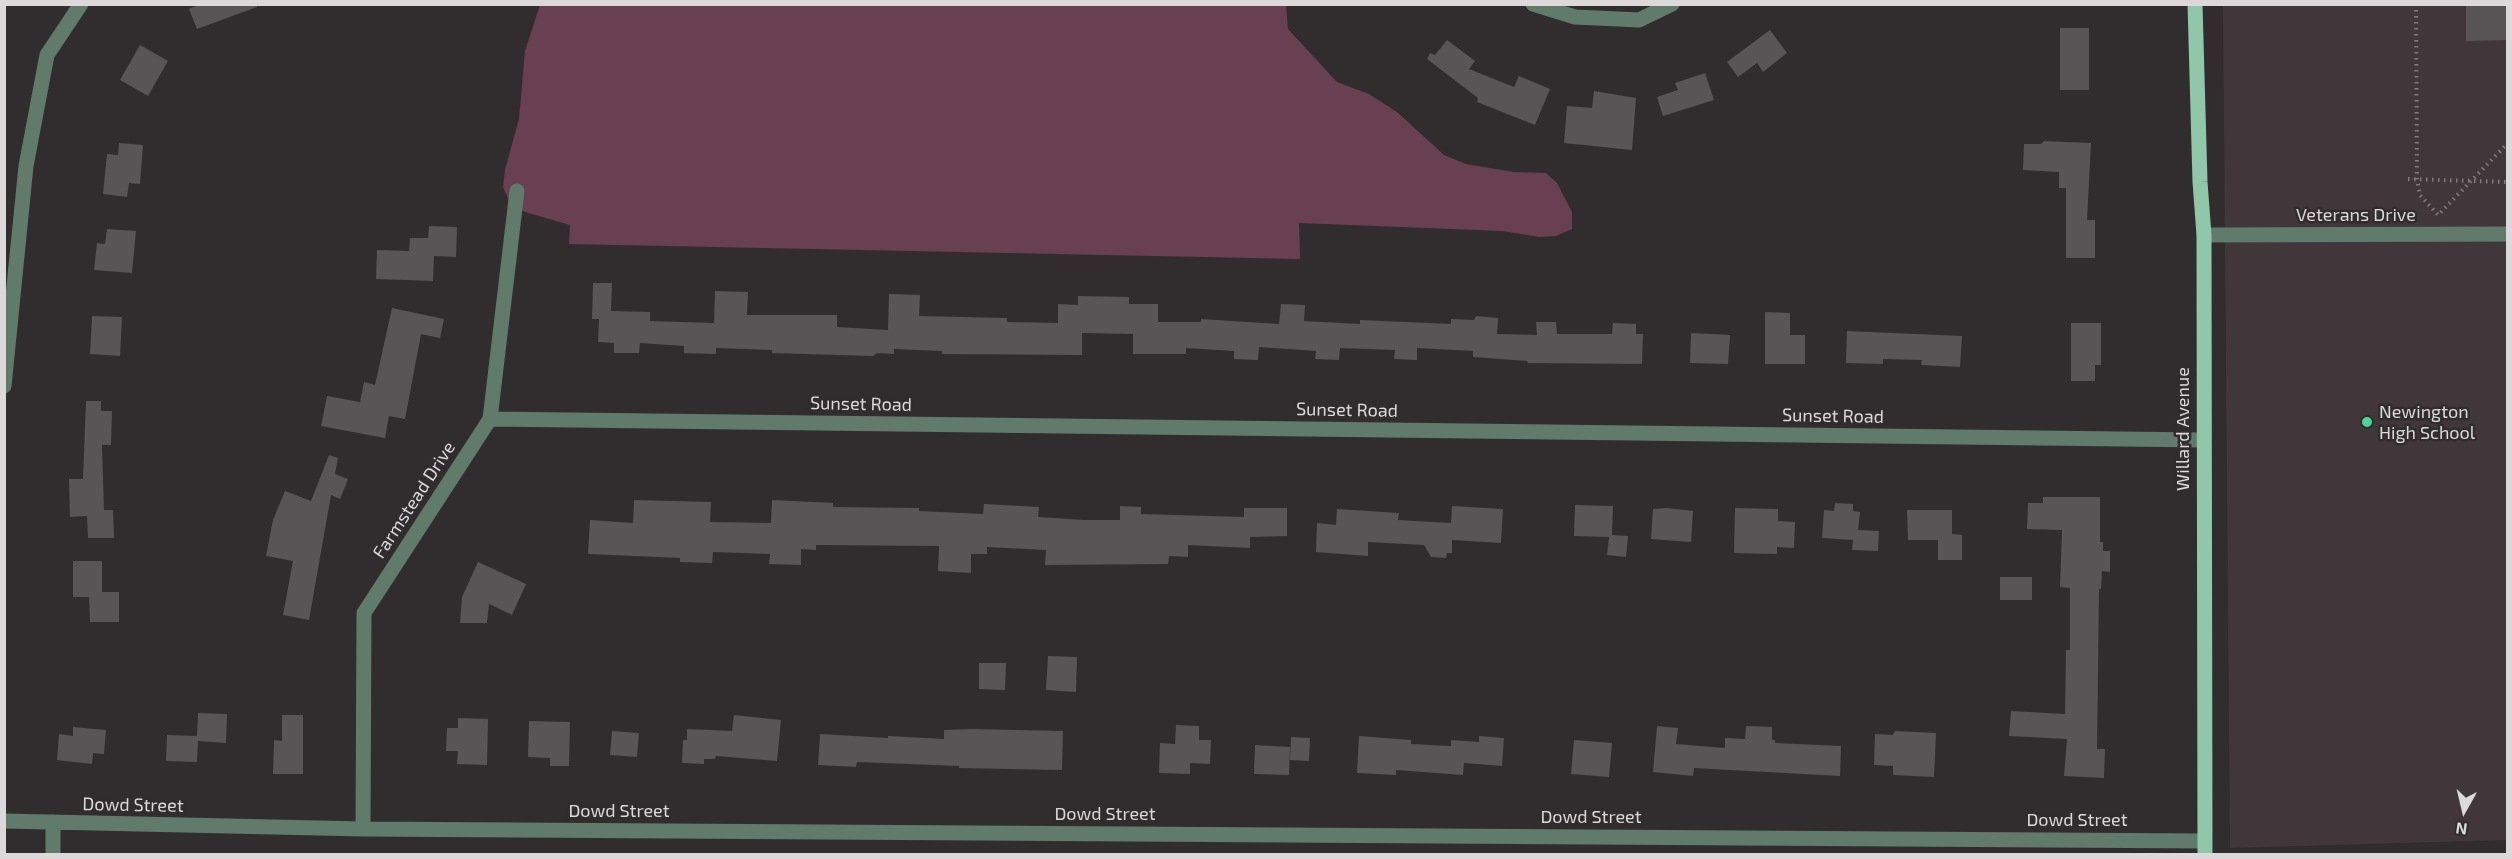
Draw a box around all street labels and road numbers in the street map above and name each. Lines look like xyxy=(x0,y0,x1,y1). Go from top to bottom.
street label: Veterans Drive xyxy=(2296,204,2416,226)
street label: Willard Avenue xyxy=(2172,367,2194,491)
street label: Sunset Road xyxy=(810,392,912,416)
street label: Sunset Road xyxy=(1296,398,1398,422)
street label: Sunset Road xyxy=(1782,404,1884,428)
street label: Farmstead Drive xyxy=(368,438,460,562)
street label: Dowd Street xyxy=(82,793,184,817)
street label: Dowd Street xyxy=(568,800,670,822)
street label: Dowd Street xyxy=(1054,803,1156,825)
street label: Dowd Street xyxy=(1540,806,1642,828)
street label: Dowd Street xyxy=(2026,809,2128,831)

